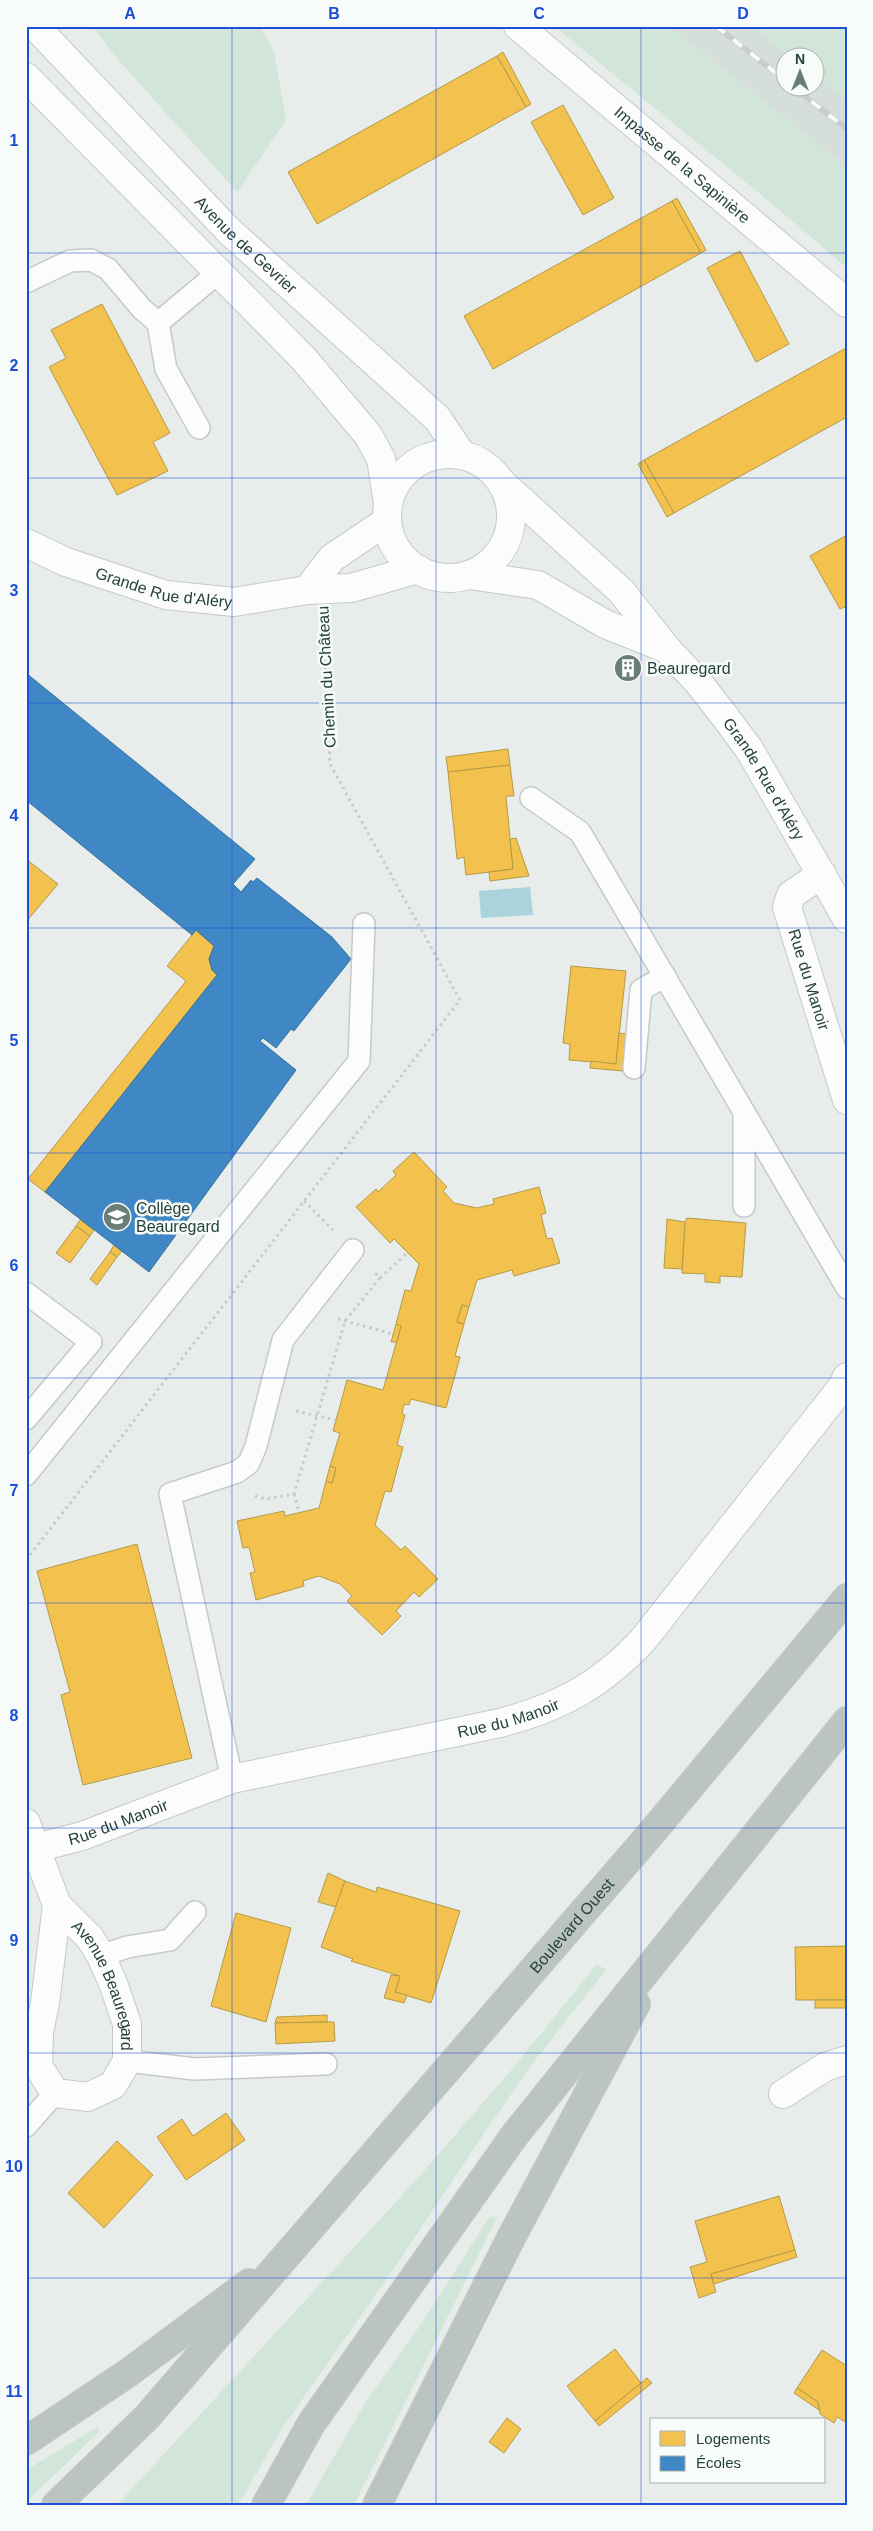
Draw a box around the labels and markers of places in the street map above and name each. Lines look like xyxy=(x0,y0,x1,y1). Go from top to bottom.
building icon: Beauregard xyxy=(613,653,643,683)
place label: Beauregard xyxy=(647,660,731,677)
place label: Collège Beauregard xyxy=(136,1200,220,1235)
school or university icon: Collège Beauregard xyxy=(102,1202,132,1232)

